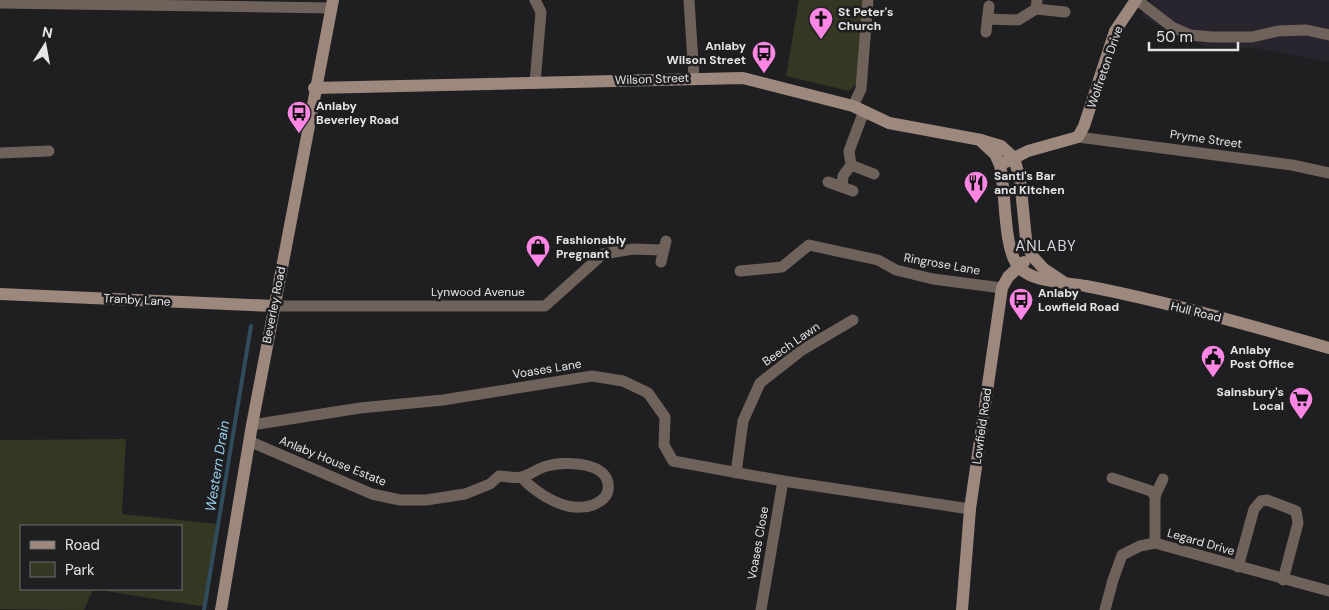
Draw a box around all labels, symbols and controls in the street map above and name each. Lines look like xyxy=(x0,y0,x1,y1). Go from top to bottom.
place label: St Peter's Church xyxy=(838,4,893,34)
church icon: St Peter's Church xyxy=(808,6,834,40)
north arrow xyxy=(20,20,70,70)
scale bar xyxy=(1149,20,1238,52)
text: N xyxy=(41,22,54,42)
street label: Wolfreton Drive xyxy=(1083,24,1127,110)
text: 50 m xyxy=(1156,27,1193,47)
place label: Anlaby Wilson Street xyxy=(667,38,747,68)
bus stop icon: Anlaby Wilson Street xyxy=(751,40,777,74)
street label: Wilson Street xyxy=(615,70,690,88)
place label: Anlaby Beverley Road xyxy=(316,98,399,128)
bus stop icon: Anlaby Beverley Road xyxy=(286,100,312,134)
street label: Pryme Street xyxy=(1169,126,1243,152)
place label: Santi's Bar and Kitchen xyxy=(994,168,1065,198)
restaurant icon: Santi's Bar and Kitchen xyxy=(963,170,989,204)
place label: Fashionably Pregnant xyxy=(556,232,627,262)
shop icon: Fashionably Pregnant xyxy=(525,234,551,268)
district label: ANLABY xyxy=(1015,236,1077,256)
street label: Ringrose Lane xyxy=(902,249,982,279)
street label: Beverley Road xyxy=(259,265,289,345)
street label: Lynwood Avenue xyxy=(431,284,525,300)
place label: Anlaby Lowfield Road xyxy=(1038,285,1119,315)
bus stop icon: Anlaby Lowfield Road xyxy=(1008,287,1034,321)
street label: Tranby Lane xyxy=(103,290,171,310)
street label: Hull Road xyxy=(1169,298,1223,326)
street label: Beech Lawn xyxy=(759,318,823,370)
place label: Anlaby Post Office xyxy=(1230,342,1294,372)
public building icon: Anlaby Post Office xyxy=(1200,344,1226,378)
street label: Voases Lane xyxy=(511,356,583,382)
place label: Sainsbury's Local xyxy=(1216,384,1284,414)
supermarket icon: Sainsbury's Local xyxy=(1288,386,1314,420)
street label: Lowfield Road xyxy=(969,387,995,465)
water label: Western Drain xyxy=(201,419,233,513)
street label: Anlaby House Estate xyxy=(277,432,389,490)
street label: Voases Close xyxy=(744,505,772,581)
legend xyxy=(20,525,182,590)
street label: Legard Drive xyxy=(1165,525,1237,559)
text: Road xyxy=(65,535,100,555)
text: Park xyxy=(65,560,95,580)

